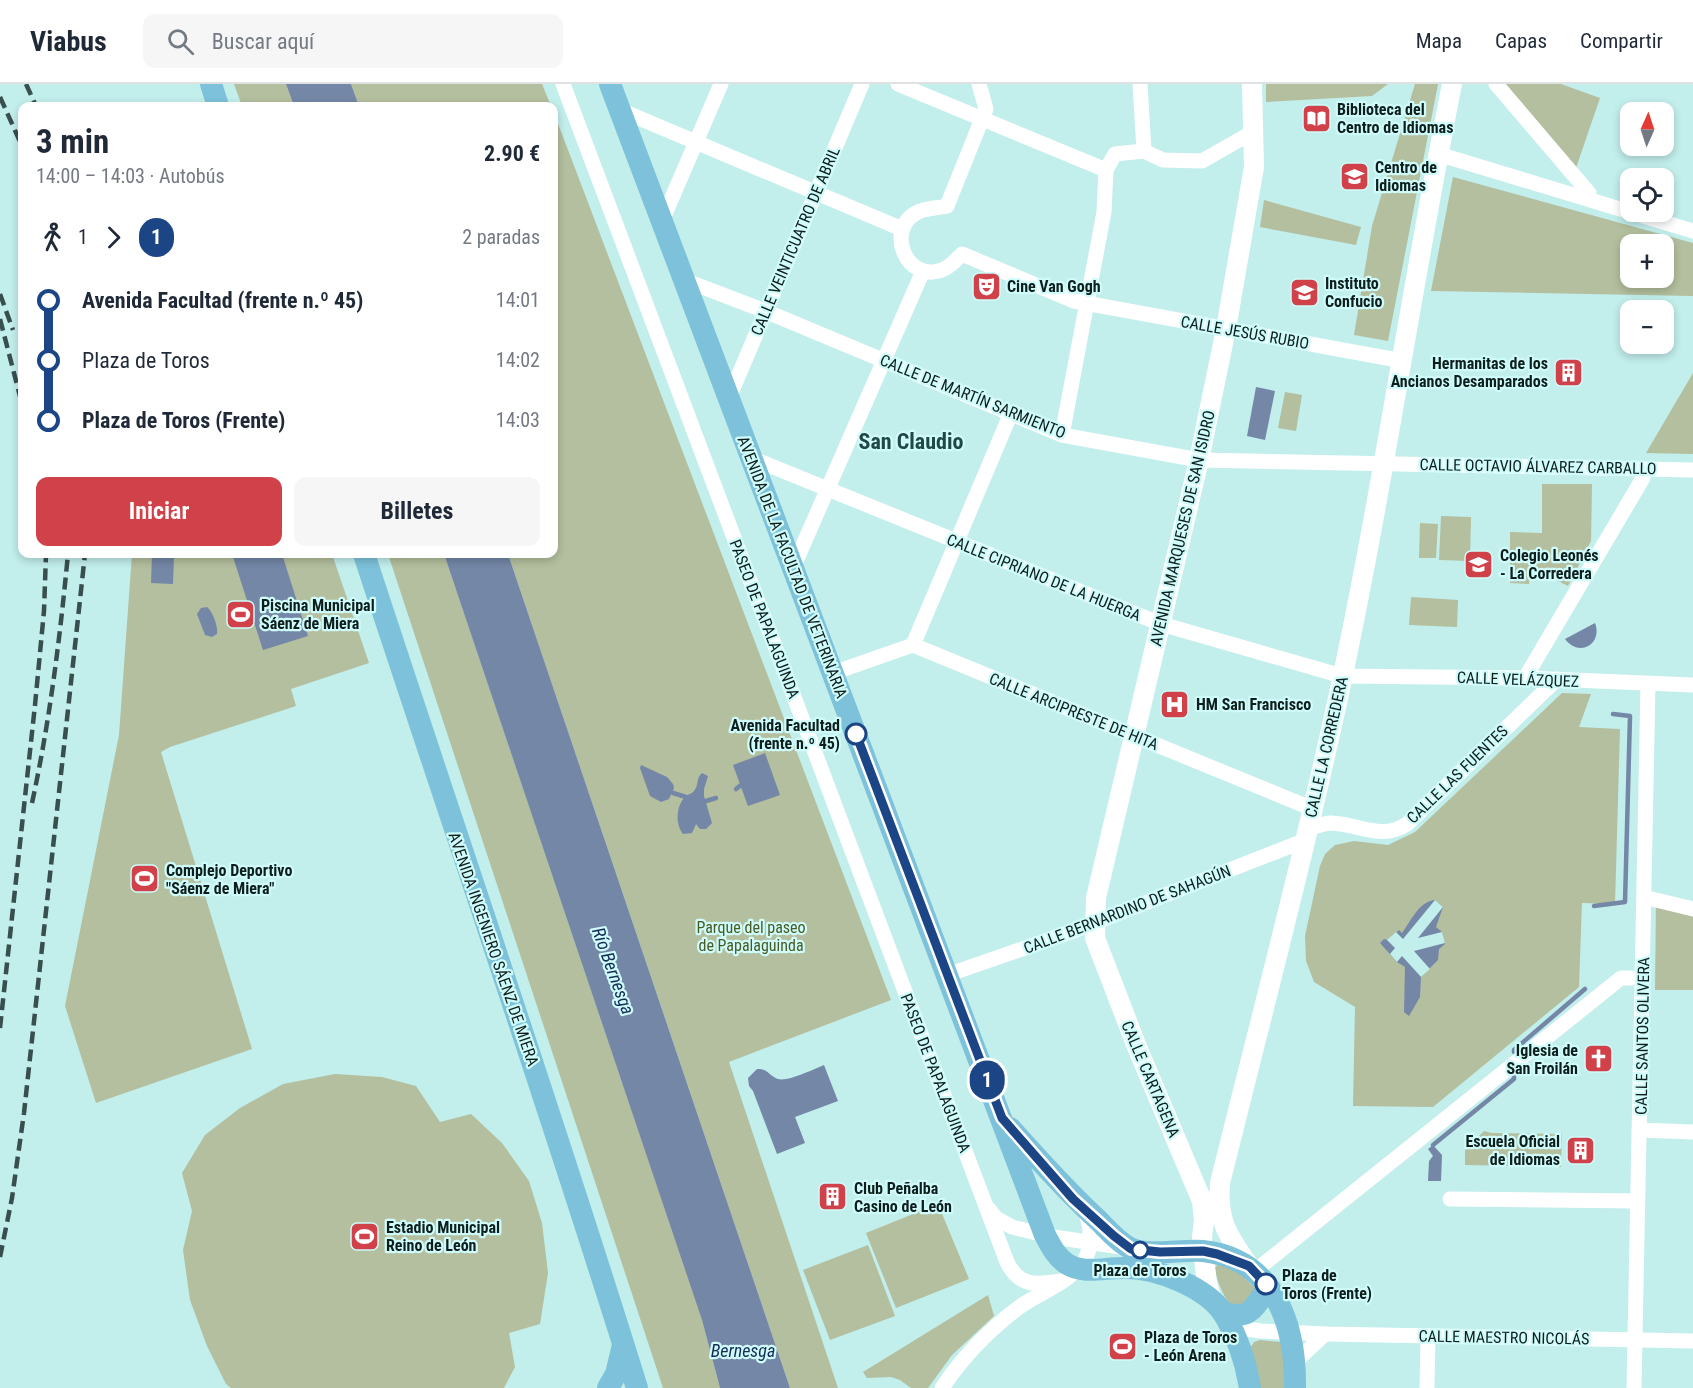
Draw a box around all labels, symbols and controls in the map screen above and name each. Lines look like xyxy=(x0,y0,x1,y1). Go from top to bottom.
search box xyxy=(143,14,563,68)
text: Viabus xyxy=(30,25,107,58)
icon: search xyxy=(164,25,197,58)
text: Buscar aquí xyxy=(212,29,314,54)
text: Mapa xyxy=(1416,29,1462,53)
text: Capas xyxy=(1495,29,1547,53)
text: Compartir xyxy=(1580,29,1663,53)
place label: Biblioteca del Centro de Idiomas xyxy=(1337,100,1453,137)
library icon: Biblioteca del Centro de Idiomas xyxy=(1300,102,1332,134)
north arrow xyxy=(1620,102,1674,156)
map controls xyxy=(1620,102,1674,354)
text: 3 min xyxy=(36,122,109,161)
text: 2.90 € xyxy=(484,141,540,166)
street label: CALLE VEINTICUATRO DE ABRIL xyxy=(747,144,844,338)
place label: Centro de Idiomas xyxy=(1375,158,1437,195)
school or university icon: Centro de Idiomas xyxy=(1338,160,1370,192)
text: 14:00 – 14:03 · Autobús xyxy=(36,164,225,188)
button: locate xyxy=(1620,168,1674,222)
icon: walk xyxy=(36,221,69,254)
icon: forward xyxy=(97,221,130,254)
text: 1 xyxy=(78,225,88,249)
text: 1 xyxy=(151,225,162,249)
text: 2 paradas xyxy=(462,225,540,249)
button: + xyxy=(1620,234,1674,288)
theatre icon: Cine Van Gogh xyxy=(970,270,1002,302)
place label: Instituto Confucio xyxy=(1325,274,1382,311)
school or university icon: Instituto Confucio xyxy=(1288,276,1320,308)
place label: Cine Van Gogh xyxy=(1007,277,1101,296)
text: Avenida Facultad (frente n.º 45) xyxy=(82,288,363,313)
text: 14:01 xyxy=(496,288,540,312)
button: − xyxy=(1620,300,1674,354)
street label: CALLE JESÚS RUBIO xyxy=(1179,312,1311,353)
text: Plaza de Toros xyxy=(82,348,210,373)
text: 14:02 xyxy=(496,348,540,372)
street label: CALLE DE MARTÍN SARMIENTO xyxy=(877,350,1068,442)
place label: Hermanitas de los Ancianos Desamparados xyxy=(1391,354,1548,391)
building icon: Hermanitas de los Ancianos Desamparados xyxy=(1553,356,1585,388)
text: Plaza de Toros (Frente) xyxy=(82,408,285,433)
text: 14:03 xyxy=(496,408,540,432)
street label: AVENIDA MARQUESES DE SAN ISIDRO xyxy=(1146,408,1219,648)
district label: San Claudio xyxy=(859,429,963,454)
street label: AVENIDA DE LA FACULTAD DE VETERINARIA xyxy=(734,433,851,701)
street label: CALLE OCTAVIO ÁLVAREZ CARBALLO xyxy=(1419,455,1657,478)
button: Iniciar xyxy=(36,477,282,546)
button: Billetes xyxy=(294,477,540,546)
street label: CALLE CIPRIANO DE LA HUERGA xyxy=(944,530,1144,625)
street label: PASEO DE PAPALAGUINDA xyxy=(725,537,804,701)
place label: Colegio Leonés - La Corredera xyxy=(1500,546,1599,583)
school or university icon: Colegio Leonés - La Corredera xyxy=(1463,548,1495,580)
place label: Piscina Municipal Sáenz de Miera xyxy=(261,596,375,633)
sports icon: Piscina Municipal Sáenz de Miera xyxy=(224,598,256,630)
street label: CALLE VELÁZQUEZ xyxy=(1457,668,1579,691)
street label: CALLE ARCIPRESTE DE HITA xyxy=(986,669,1161,754)
street label: CALLE LA CORREDERA xyxy=(1301,675,1352,820)
hospital icon: HM San Francisco xyxy=(1159,688,1191,720)
place label: HM San Francisco xyxy=(1196,695,1311,714)
place label: Avenida Facultad (frente n.º 45) xyxy=(731,716,840,753)
street label: CALLE LAS FUENTES xyxy=(1403,721,1512,827)
marker: Avenida Facultad (frente n.º 45) xyxy=(845,723,867,745)
street label: AVENIDA INGENIERO SÁENZ DE MIERA xyxy=(444,830,543,1069)
place label: Complejo Deportivo "Sáenz de Miera" xyxy=(166,861,292,898)
street label: CALLE BERNARDINO DE SAHAGÚN xyxy=(1021,861,1233,958)
sports icon: Complejo Deportivo "Sáenz de Miera" xyxy=(129,863,161,895)
park label: Parque del paseo de Papalaguinda xyxy=(696,918,806,955)
water label: Río Bernesga xyxy=(588,925,639,1017)
street label: CALLE SANTOS OLIVERA xyxy=(1632,957,1653,1115)
street label: PASEO DE PAPALAGUINDA xyxy=(896,991,975,1155)
street label: CALLE CARTAGENA xyxy=(1117,1018,1184,1140)
place label: Iglesia de San Froilán xyxy=(1506,1041,1578,1078)
church icon: Iglesia de San Froilán xyxy=(1583,1043,1615,1075)
line badge: 1 xyxy=(968,1060,1006,1100)
text: 1 xyxy=(982,1068,992,1092)
place label: Escuela Oficial de Idiomas xyxy=(1465,1132,1560,1169)
building icon: Escuela Oficial de Idiomas xyxy=(1565,1134,1597,1166)
place label: Club Peñalba Casino de León xyxy=(854,1179,952,1216)
building icon: Club Peñalba Casino de León xyxy=(817,1181,849,1213)
place label: Estadio Municipal Reino de León xyxy=(386,1218,500,1255)
sports icon: Estadio Municipal Reino de León xyxy=(349,1220,381,1252)
marker: Plaza de Toros xyxy=(1131,1241,1149,1259)
place label: Plaza de Toros xyxy=(1093,1261,1187,1280)
place label: Plaza de Toros (Frente) xyxy=(1282,1266,1372,1303)
marker: Plaza de Toros (Frente) xyxy=(1255,1273,1277,1295)
street label: CALLE MAESTRO NICOLÁS xyxy=(1418,1327,1590,1348)
place label: Plaza de Toros - León Arena xyxy=(1144,1328,1237,1365)
sports icon: Plaza de Toros - León Arena xyxy=(1107,1330,1139,1362)
water label: Bernesga xyxy=(711,1340,775,1361)

